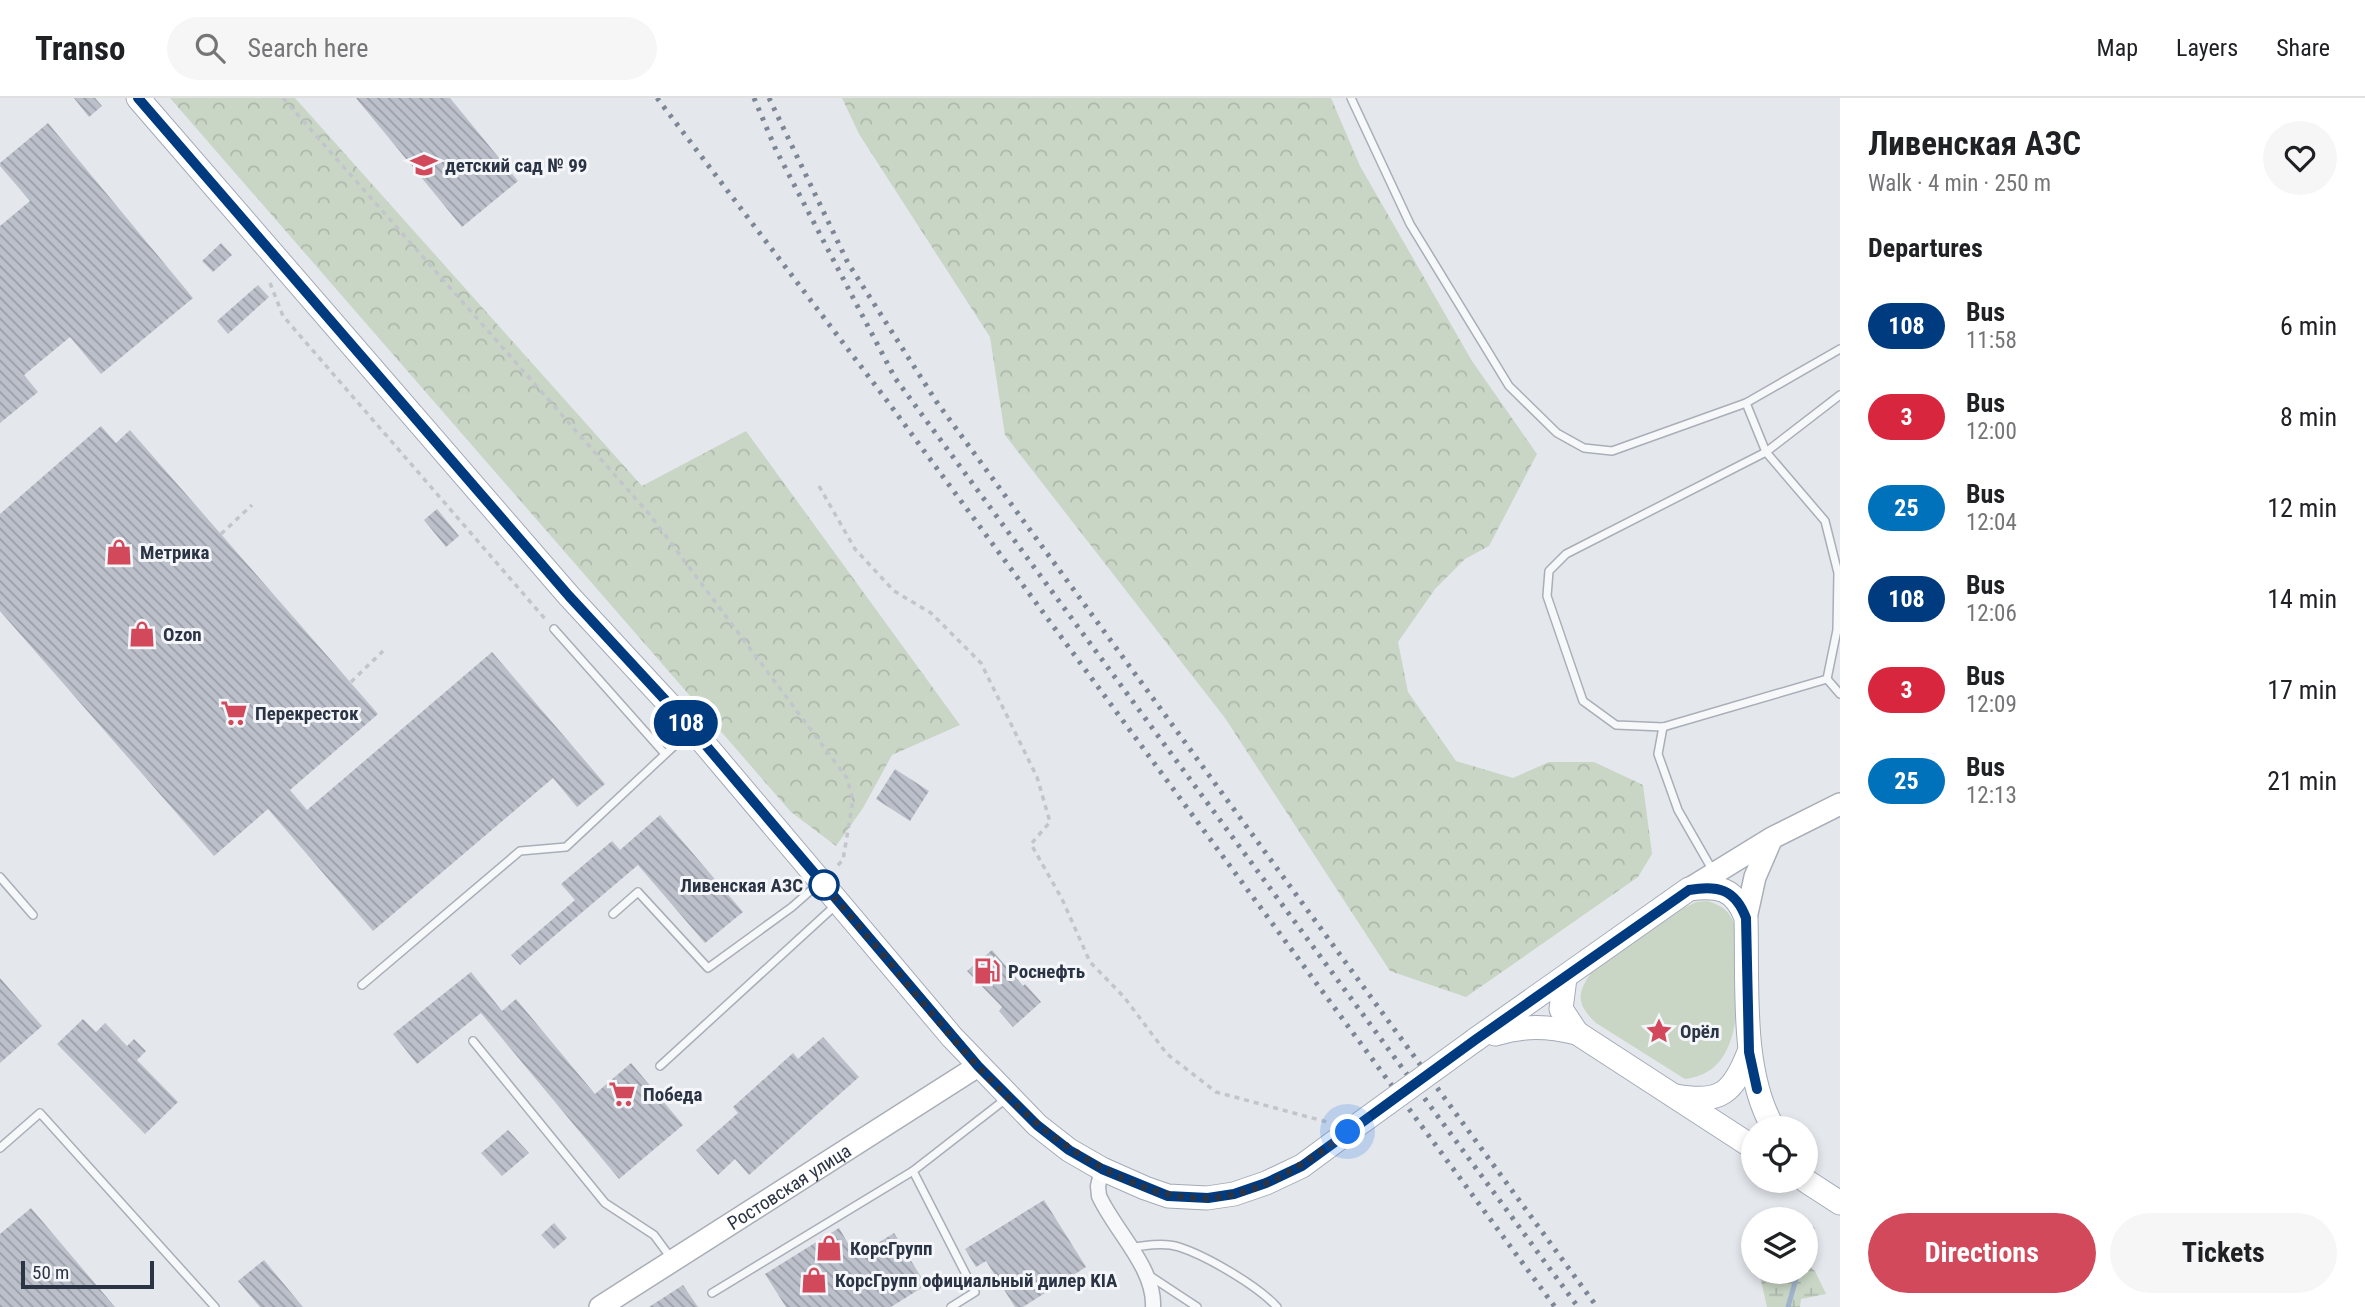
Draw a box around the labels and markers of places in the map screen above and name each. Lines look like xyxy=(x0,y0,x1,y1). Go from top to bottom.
school or university icon: детский сад № 99 xyxy=(409,150,439,180)
place label: детский сад № 99 xyxy=(445,154,587,177)
shop icon: Метрика xyxy=(104,537,134,567)
place label: Метрика xyxy=(140,541,209,564)
shop icon: Ozon xyxy=(127,619,157,649)
place label: Ozon xyxy=(163,623,202,646)
supermarket icon: Перекресток xyxy=(219,698,249,728)
place label: Перекресток xyxy=(255,702,359,725)
marker: Ливенская АЗС xyxy=(809,870,839,900)
place label: Ливенская АЗС xyxy=(680,874,803,897)
fuel station icon: Роснефть xyxy=(972,956,1002,986)
place label: Роснефть xyxy=(1008,960,1085,983)
place icon: Орёл xyxy=(1644,1016,1674,1046)
place label: Орёл xyxy=(1680,1020,1719,1043)
supermarket icon: Победа xyxy=(607,1079,637,1109)
place label: Победа xyxy=(643,1083,702,1106)
shop icon: КорсГрупп xyxy=(814,1233,844,1263)
place label: КорсГрупп xyxy=(850,1237,933,1260)
shop icon: КорсГрупп официальный дилер KIA xyxy=(799,1265,829,1295)
place label: КорсГрупп официальный дилер KIA xyxy=(835,1269,1118,1292)

